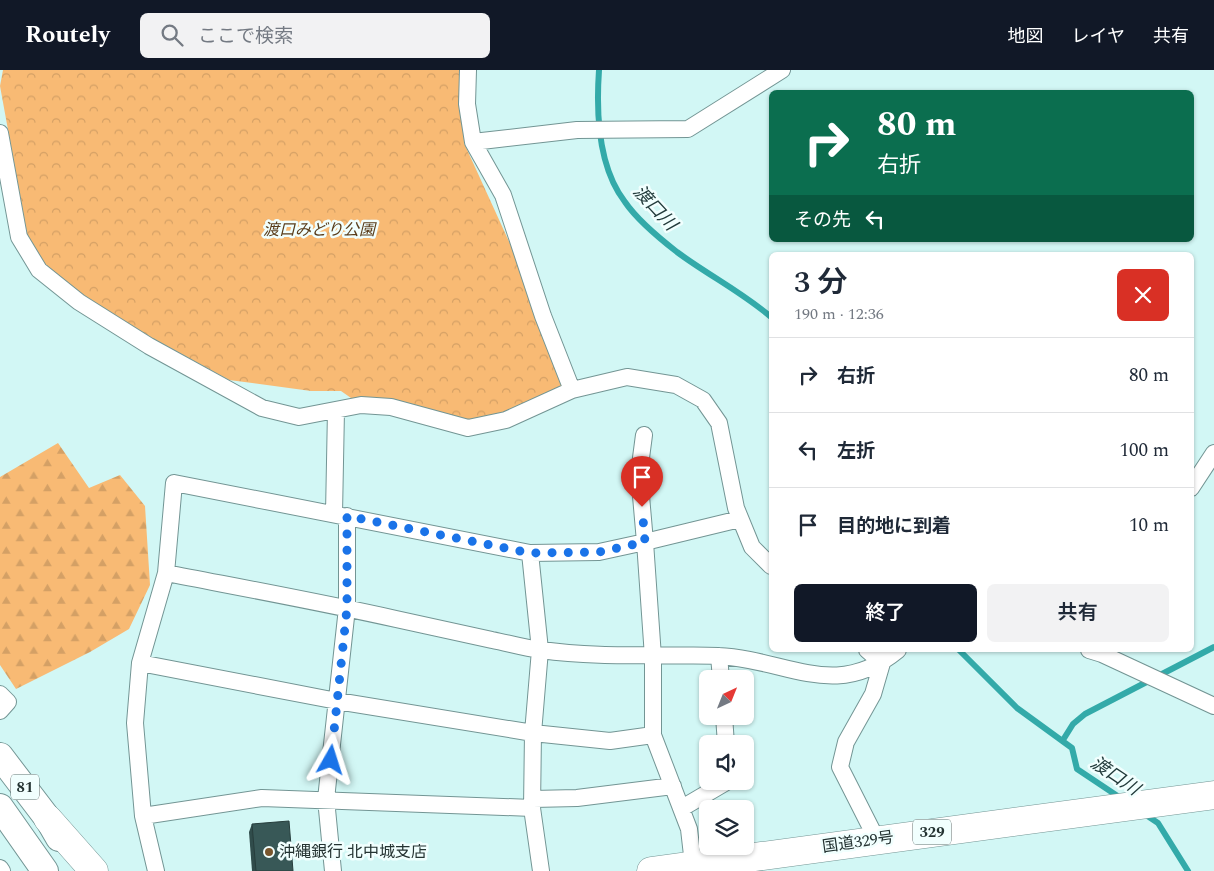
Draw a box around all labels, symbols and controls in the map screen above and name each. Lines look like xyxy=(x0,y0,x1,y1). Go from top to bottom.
search box xyxy=(140,13,490,58)
text: Routely xyxy=(25,17,110,53)
icon: search xyxy=(158,21,186,49)
text: ここで検索 xyxy=(198,22,293,51)
text: 地図 xyxy=(1008,23,1044,50)
text: レイヤ xyxy=(1072,23,1125,50)
text: 共有 xyxy=(1153,23,1189,50)
text: 80 m xyxy=(877,98,957,151)
icon: right xyxy=(794,110,859,175)
text: 右折 xyxy=(877,149,921,182)
water label: 渡口川 xyxy=(627,179,685,238)
icon: left xyxy=(861,205,889,233)
text: その先 xyxy=(794,206,851,235)
park label: 渡口みどり公園 xyxy=(263,218,377,242)
text: 3 分 xyxy=(794,260,848,306)
button: close xyxy=(1117,269,1169,321)
text: 190 m · 12:36 xyxy=(794,302,884,326)
icon: right xyxy=(794,361,822,389)
text: 80 m xyxy=(1129,361,1169,390)
text: 右折 xyxy=(837,362,875,391)
icon: left xyxy=(794,436,822,464)
text: 100 m xyxy=(1119,436,1169,465)
text: 左折 xyxy=(837,437,875,466)
pin xyxy=(621,456,663,507)
icon: arrive xyxy=(628,463,656,491)
icon: arrive xyxy=(794,511,822,539)
text: 10 m xyxy=(1129,511,1169,540)
text: 目的地に到着 xyxy=(837,512,951,541)
button: 終了 xyxy=(794,584,977,642)
button: 共有 xyxy=(987,584,1169,642)
north arrow xyxy=(699,670,754,725)
map controls xyxy=(699,670,754,855)
position arrow xyxy=(304,733,356,785)
button: sound xyxy=(699,735,754,790)
water label: 渡口川 xyxy=(1085,750,1147,803)
road number: 81 xyxy=(11,774,39,800)
button: layers xyxy=(699,800,754,855)
road number: 329 xyxy=(913,820,951,844)
street label: 国道329号 xyxy=(821,825,895,859)
place label: 沖縄銀行 北中城支店 xyxy=(279,840,427,864)
marker: 沖縄銀行 北中城支店 xyxy=(263,846,275,858)

